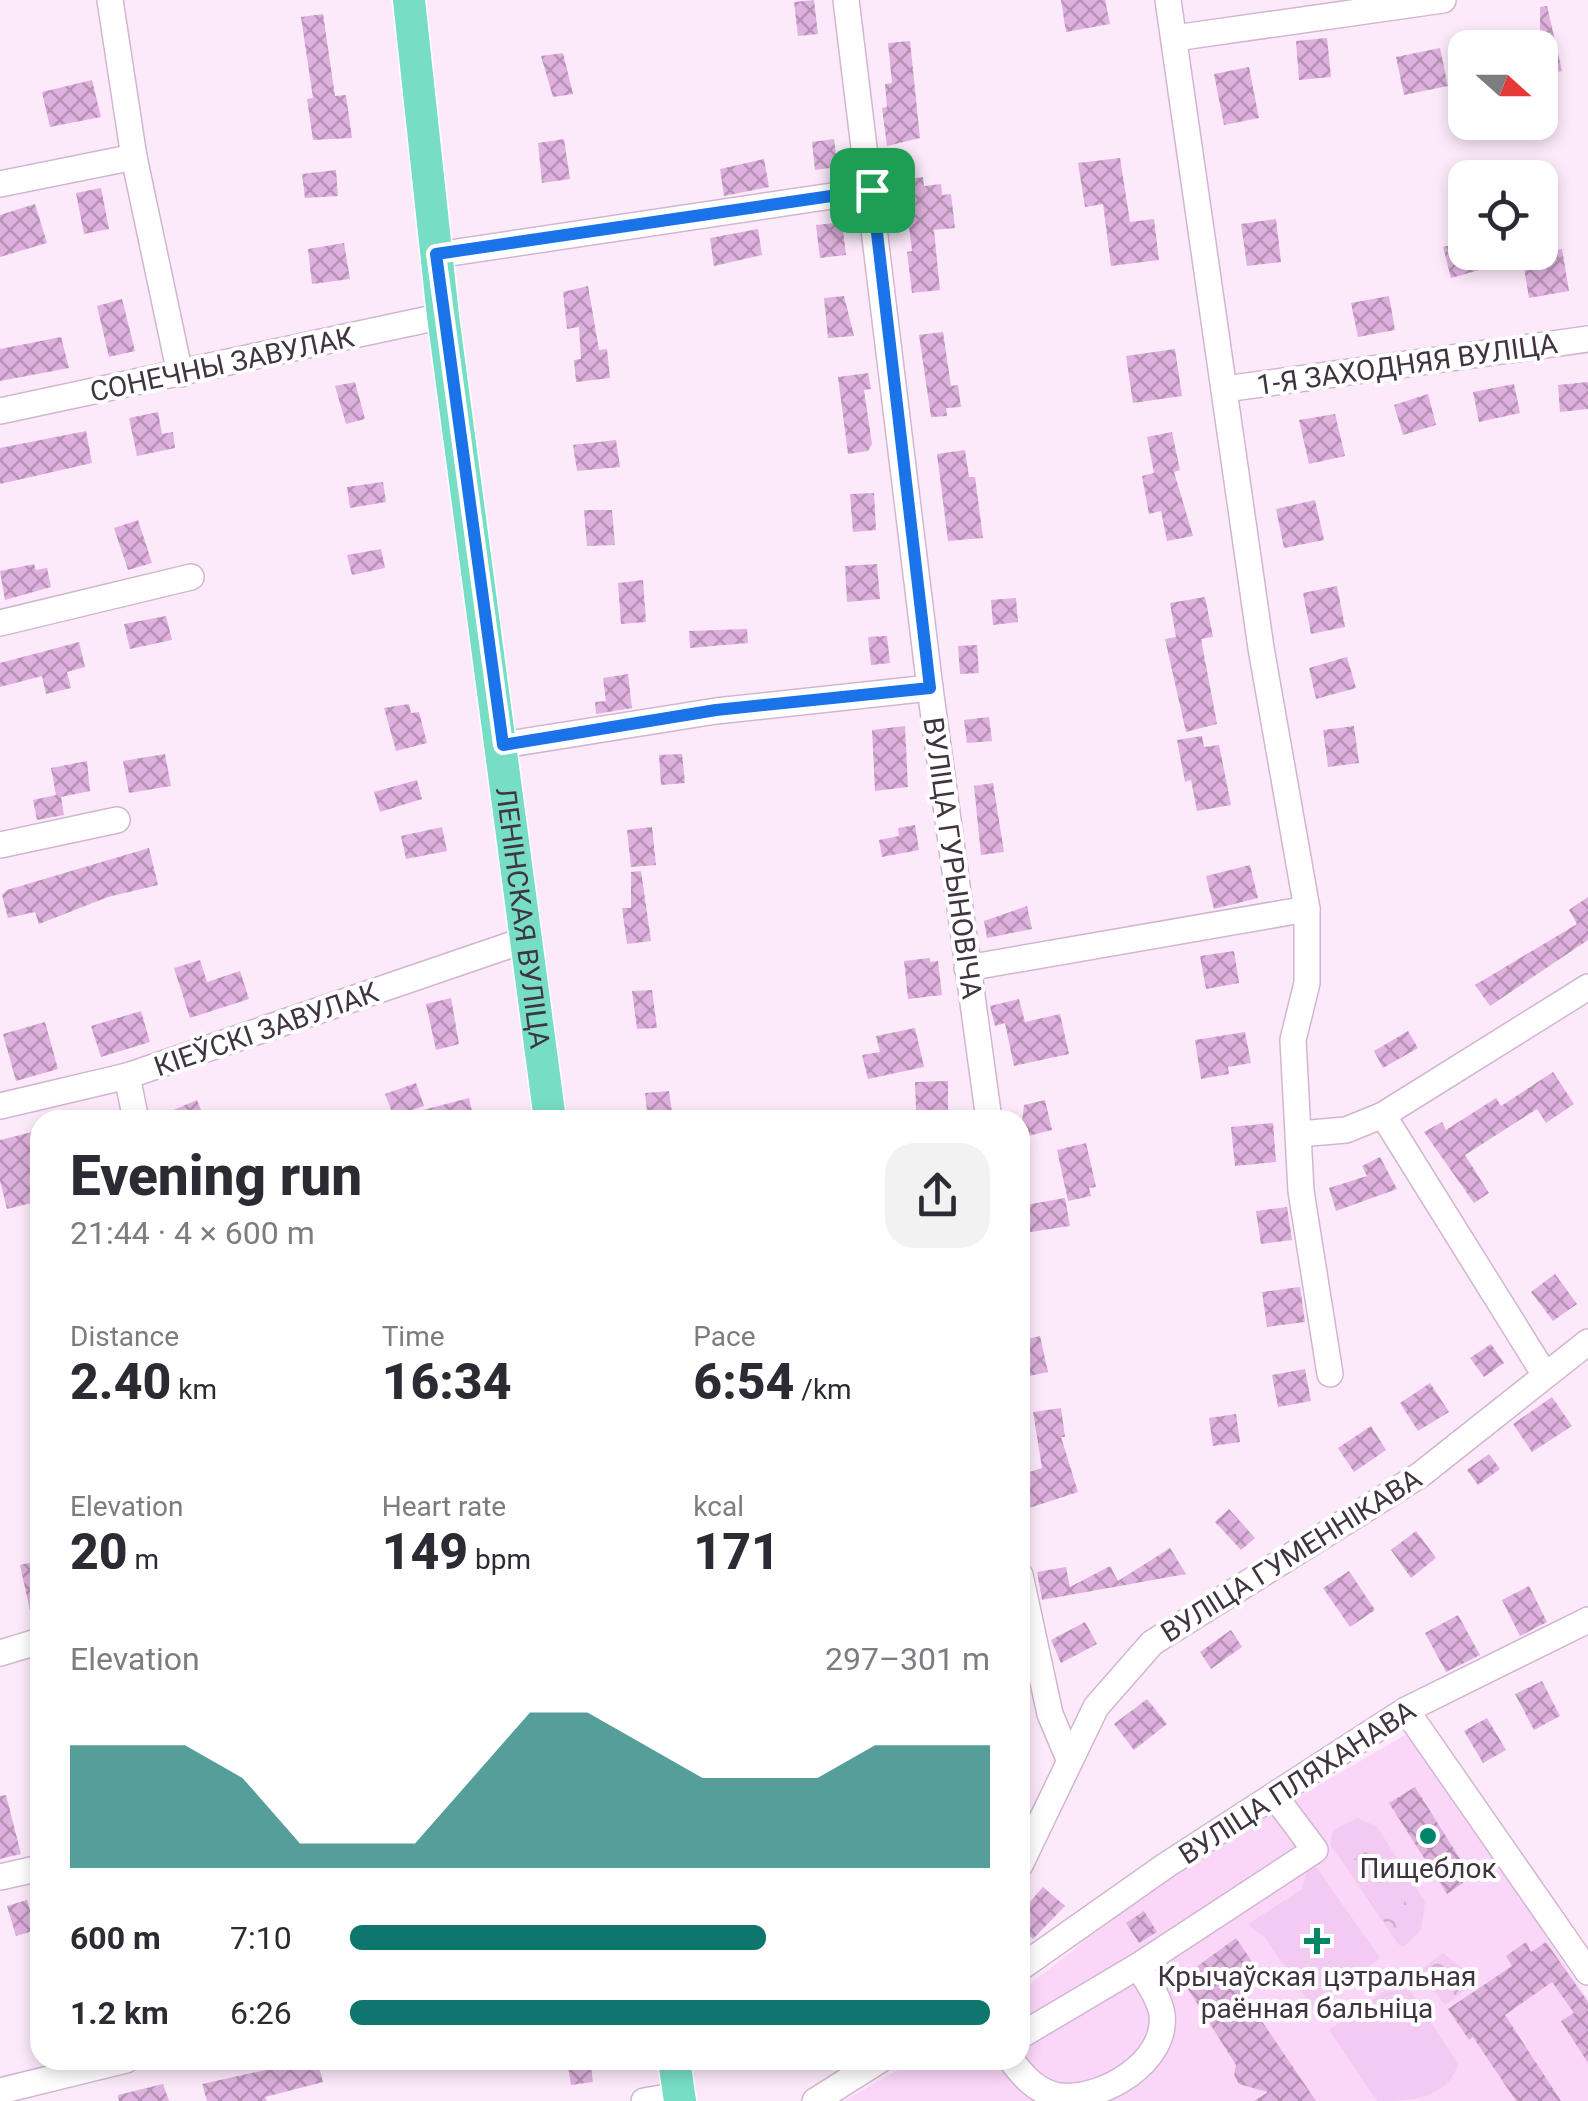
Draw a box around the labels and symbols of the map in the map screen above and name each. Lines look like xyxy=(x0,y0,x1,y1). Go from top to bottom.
north arrow xyxy=(1448,30,1558,140)
pin xyxy=(830,148,915,233)
street label: СОНЕЧНЫ ЗАВУЛАК xyxy=(87,320,357,409)
street label: 1-Я ЗАХОДНЯЯ ВУЛІЦА xyxy=(1255,327,1560,402)
street label: ВУЛІЦА ГУРЫНОВІЧА xyxy=(916,715,989,1001)
street label: ЛЕНІНСКАЯ ВУЛІЦА xyxy=(489,785,556,1051)
street label: КІЕЎСКІ ЗАВУЛАК xyxy=(150,976,383,1083)
street label: ВУЛІЦА ГУМЕННІКАВА xyxy=(1155,1462,1427,1649)
street label: ВУЛІЦА ПЛЯХАНАВА xyxy=(1173,1694,1422,1871)
marker: Пищеблок xyxy=(1417,1825,1439,1847)
place label: Пищеблок xyxy=(1359,1852,1497,1885)
marker: Крычаўская цэтральная раённая бальніца xyxy=(1304,1928,1330,1954)
place label: Крычаўская цэтральная раённая бальніца xyxy=(1158,1960,1476,2025)

